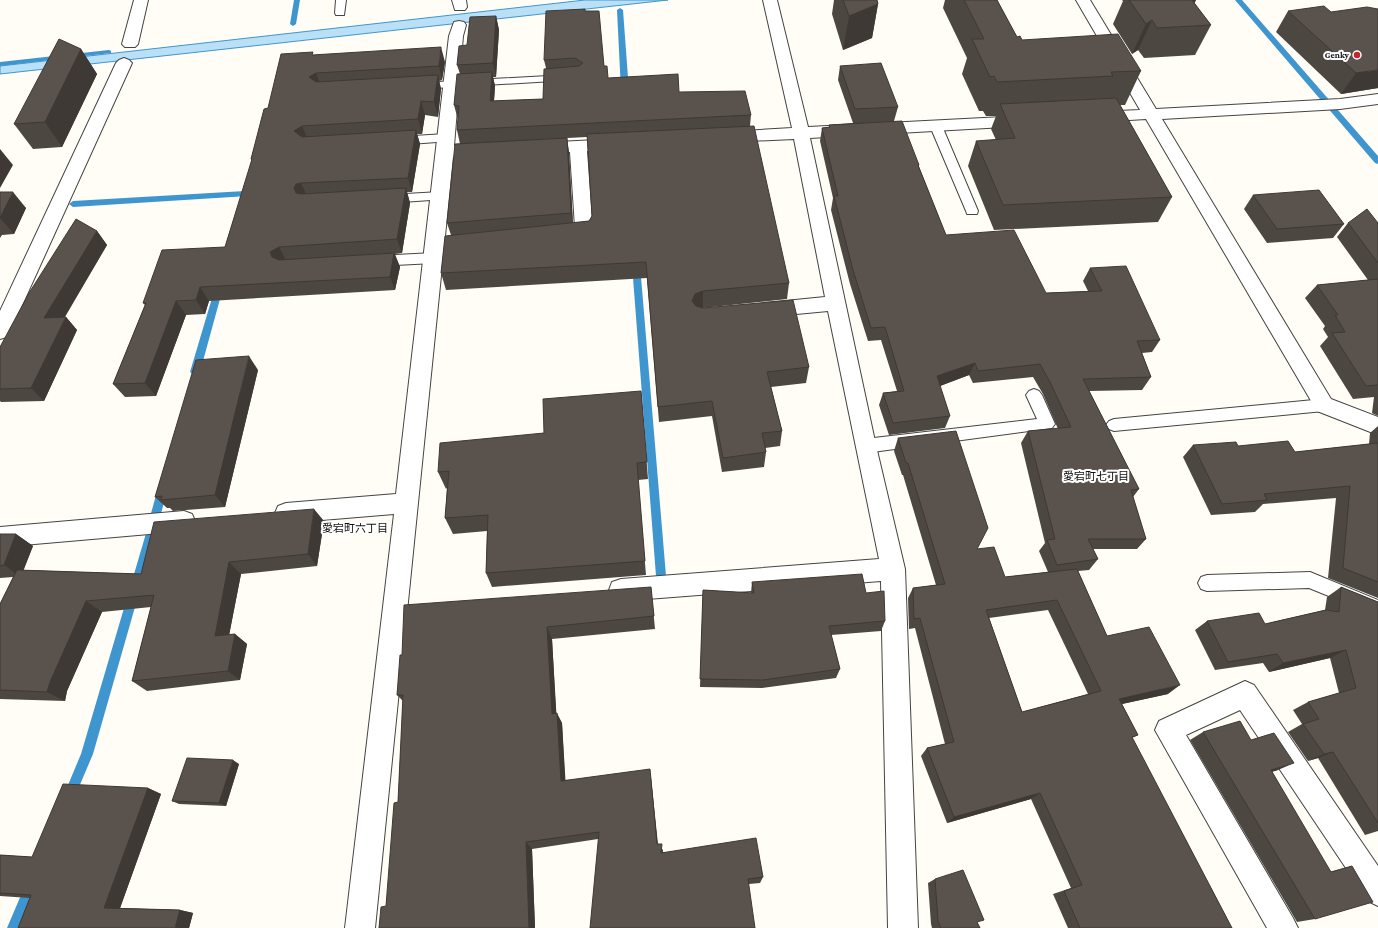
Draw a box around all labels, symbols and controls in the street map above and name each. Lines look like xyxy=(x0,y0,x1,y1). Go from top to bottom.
place label: Genky xyxy=(1325,50,1350,60)
marker: Genky xyxy=(1352,50,1362,60)
district label: 愛宕町七丁目 xyxy=(1063,470,1129,482)
district label: 愛宕町六丁目 xyxy=(322,522,388,534)

